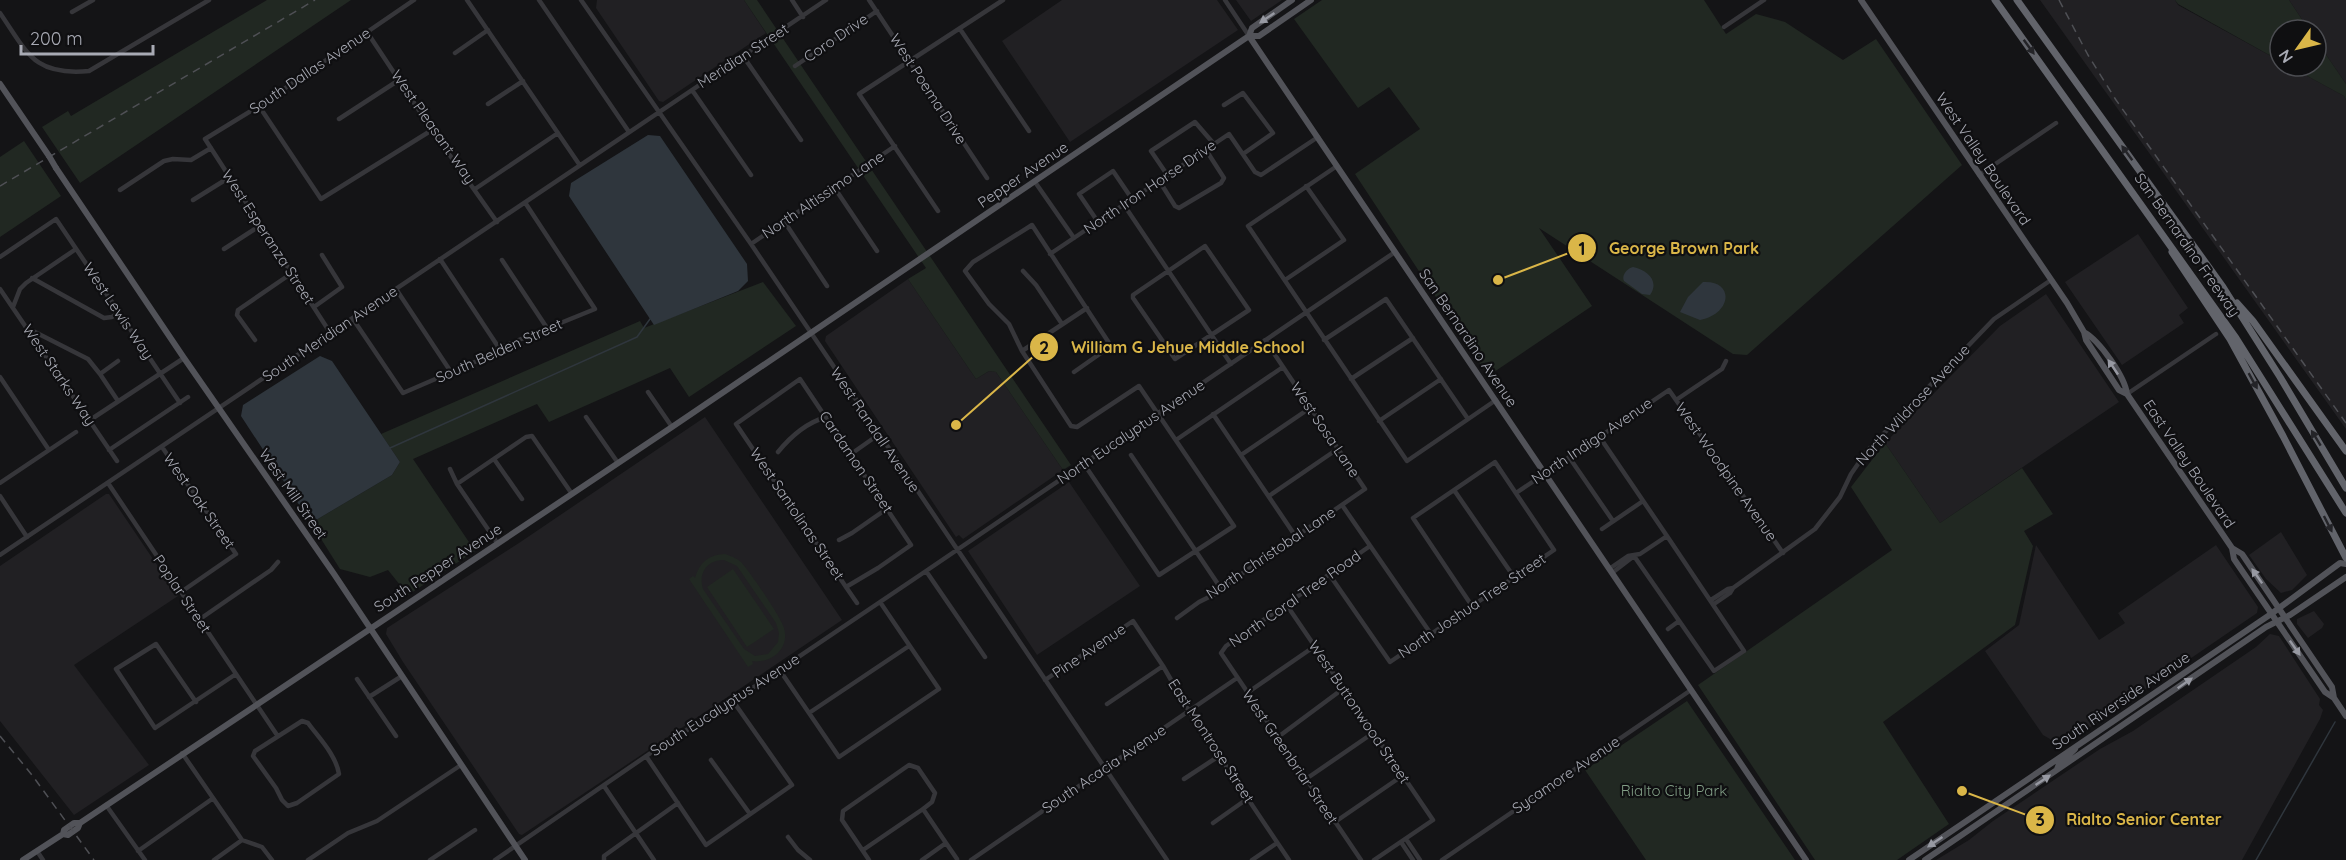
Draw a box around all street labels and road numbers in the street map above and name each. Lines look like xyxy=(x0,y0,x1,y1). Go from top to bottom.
street label: Coro Drive xyxy=(800,9,872,66)
street label: Meridian Street xyxy=(694,19,792,92)
street label: South Dallas Avenue xyxy=(246,23,374,118)
street label: West Poema Drive xyxy=(886,30,971,148)
street label: West Pleasant Way xyxy=(387,66,480,187)
street label: West Valley Boulevard xyxy=(1932,89,2035,229)
street label: North Iron Horse Drive xyxy=(1080,135,1220,238)
street label: Pepper Avenue xyxy=(974,137,1072,212)
street label: North Altissimo Lane xyxy=(758,147,887,243)
street label: West Esperanza Street xyxy=(218,166,319,308)
street label: San Bernardino Freeway xyxy=(2130,169,2244,320)
street label: West Lewis Way xyxy=(79,259,158,363)
street label: San Bernardino Avenue xyxy=(1415,265,1522,411)
street label: South Meridian Avenue xyxy=(258,281,401,386)
street label: South Belden Street xyxy=(433,314,565,387)
street label: West Starks Way xyxy=(18,320,100,429)
street label: North Wildrose Avenue xyxy=(1851,340,1974,469)
street label: West Randall Avenue xyxy=(826,363,924,496)
street label: North Eucalyptus Avenue xyxy=(1053,375,1208,488)
street label: West Sosa Lane xyxy=(1286,378,1364,481)
street label: North Indigo Avenue xyxy=(1528,393,1656,488)
street label: East Valley Boulevard xyxy=(2139,396,2240,532)
street label: West Woodpine Avenue xyxy=(1671,399,1782,545)
street label: Cardamon Street xyxy=(815,407,898,516)
street label: West Santolinas Street xyxy=(746,444,849,584)
street label: West Mill Street xyxy=(255,445,332,543)
street label: West Oak Street xyxy=(159,449,240,552)
street label: North Christobal Lane xyxy=(1202,502,1339,603)
street label: South Pepper Avenue xyxy=(370,519,505,616)
street label: North Coral Tree Road xyxy=(1225,546,1364,651)
street label: North Joshua Tree Street xyxy=(1394,549,1549,662)
street label: Poplar Street xyxy=(149,551,216,636)
street label: Pine Avenue xyxy=(1048,619,1129,682)
street label: West Buttonwood Street xyxy=(1304,636,1414,787)
street label: South Riverside Avenue xyxy=(2048,647,2193,754)
street label: South Eucalyptus Avenue xyxy=(646,649,803,760)
street label: East Montrose Street xyxy=(1164,675,1259,806)
street label: West Greenbriar Street xyxy=(1238,686,1343,828)
street label: South Acacia Avenue xyxy=(1038,720,1169,817)
street label: Sycamore Avenue xyxy=(1508,732,1623,818)

